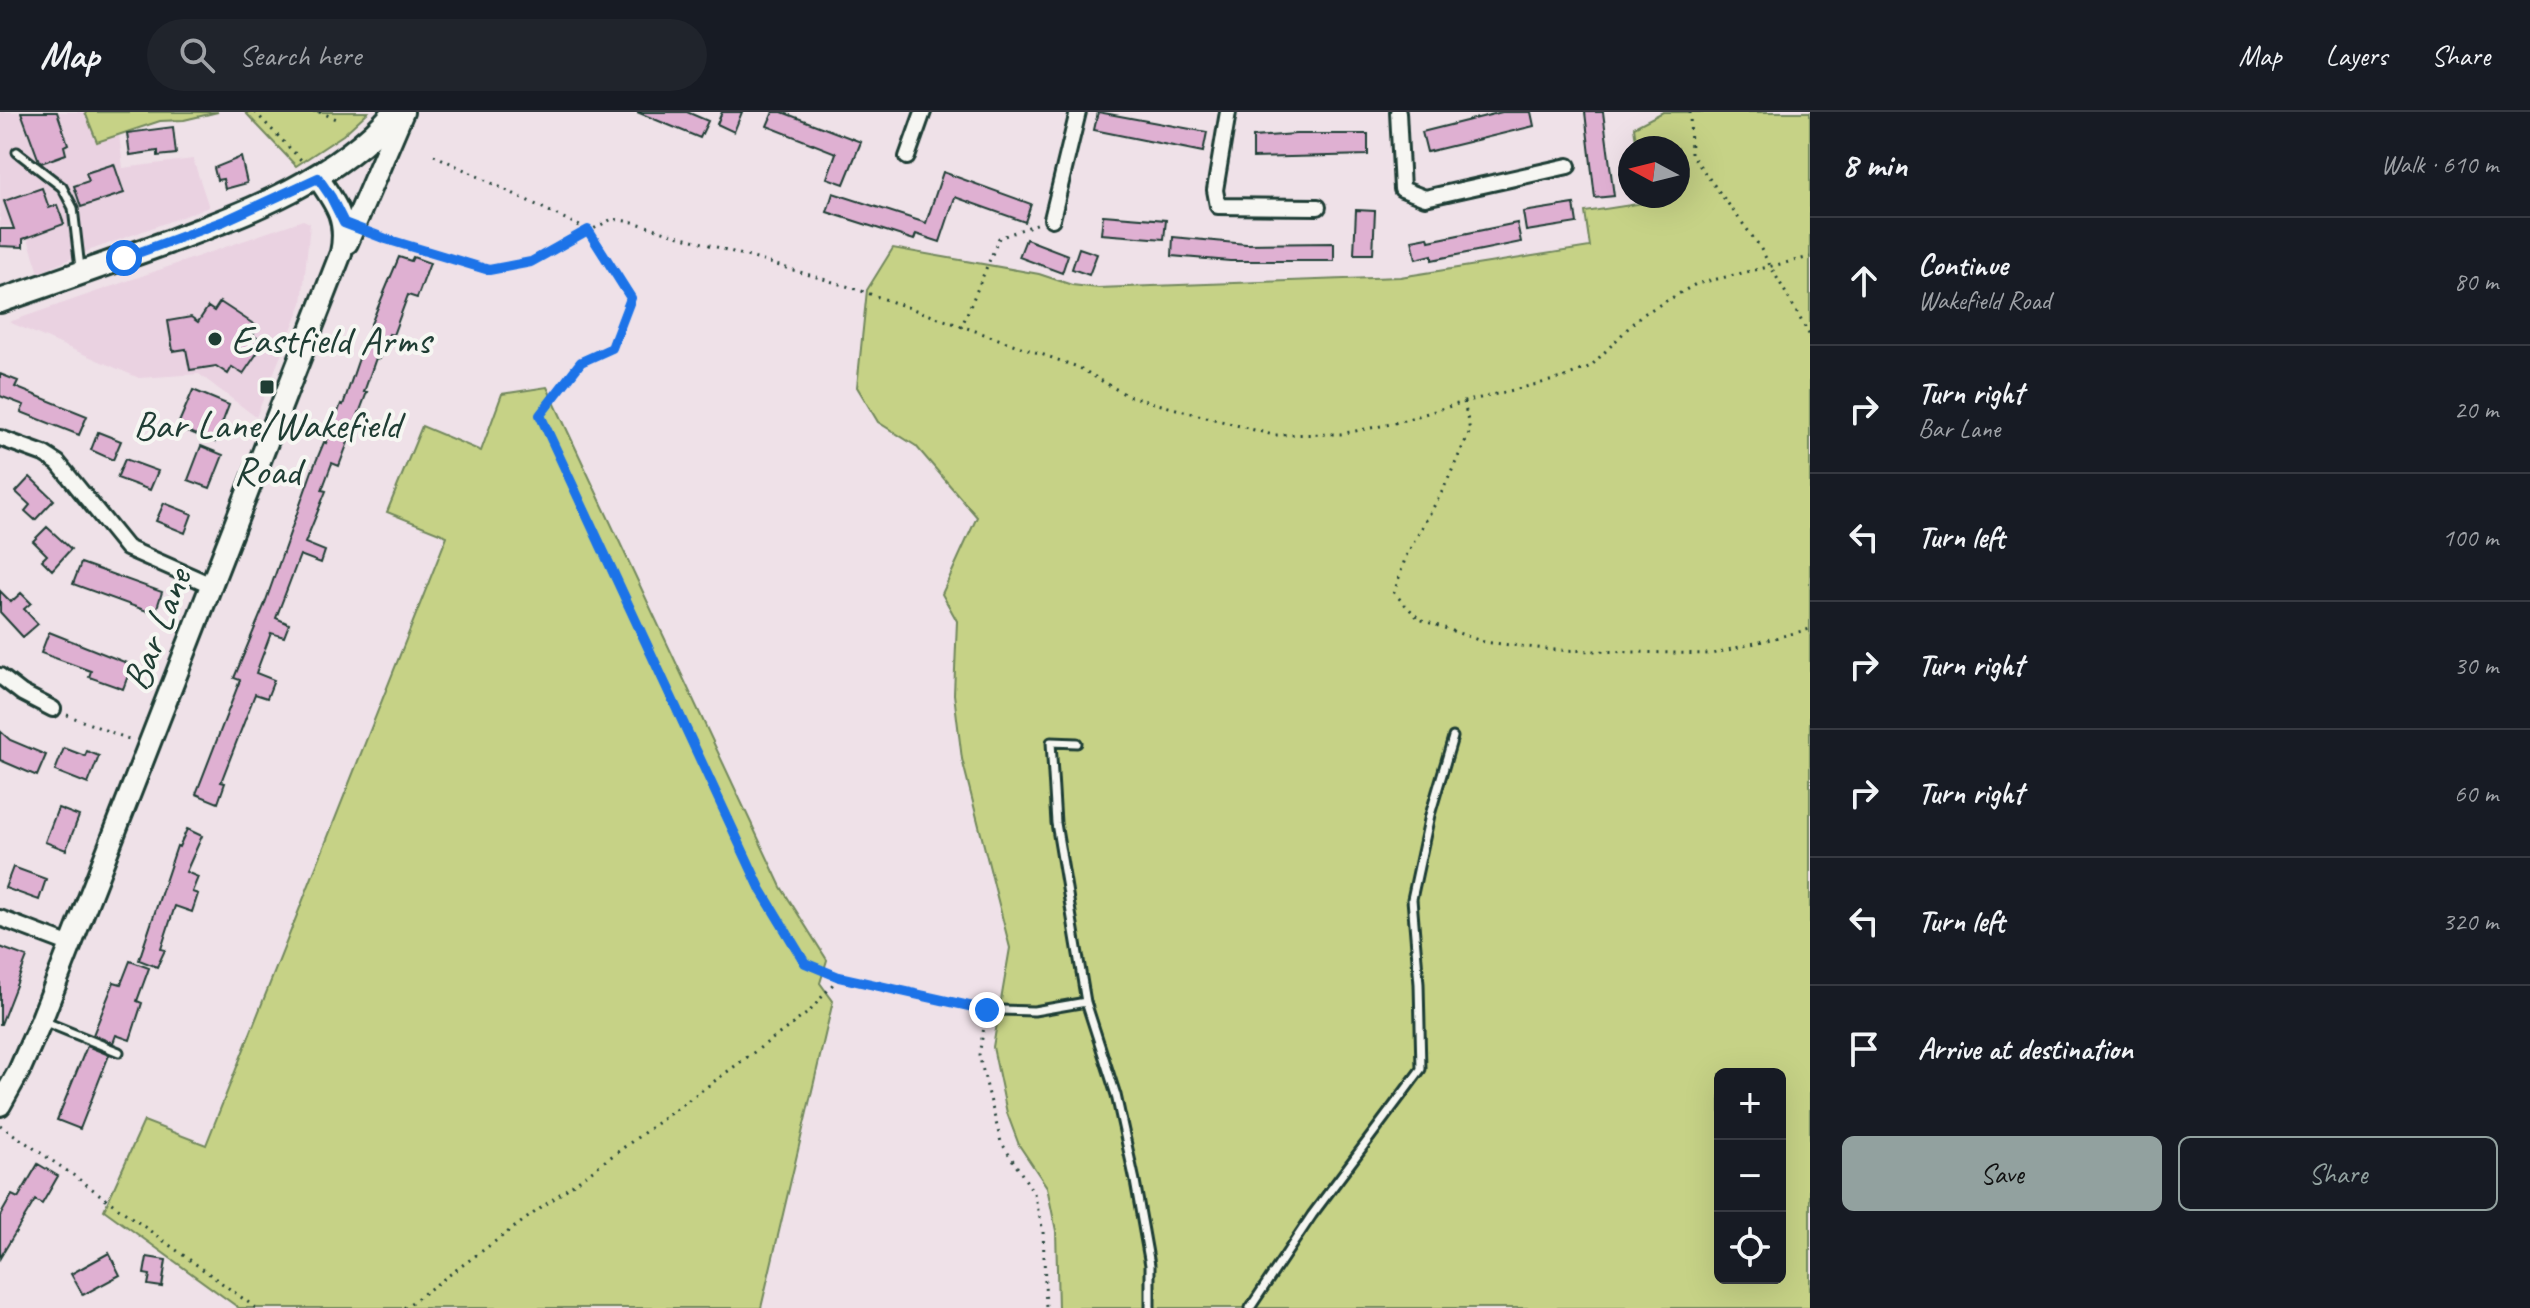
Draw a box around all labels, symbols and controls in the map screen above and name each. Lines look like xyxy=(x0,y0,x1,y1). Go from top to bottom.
search box xyxy=(147,19,707,91)
text: Map xyxy=(40,32,99,79)
icon: search xyxy=(175,33,219,77)
text: Search here xyxy=(239,36,361,74)
text: Map xyxy=(2239,38,2282,73)
text: Layers xyxy=(2326,38,2387,73)
text: Share xyxy=(2431,38,2490,73)
north arrow xyxy=(1618,136,1690,208)
text: 8 min xyxy=(1842,143,1907,186)
text: Walk · 610 m xyxy=(2381,148,2498,181)
route start xyxy=(106,240,142,276)
text: Continue xyxy=(1918,246,2008,284)
icon: ahead xyxy=(1842,259,1886,303)
text: 80 m xyxy=(2454,265,2498,298)
text: Wakefield Road xyxy=(1918,284,2051,317)
place label: Eastfield Arms xyxy=(231,315,434,365)
marker: Eastfield Arms xyxy=(206,330,224,348)
text: Turn right xyxy=(1918,374,2023,412)
marker: Bar Lane/Wakefield Road xyxy=(258,378,276,396)
icon: right xyxy=(1842,387,1886,431)
text: 20 m xyxy=(2454,393,2498,426)
place label: Bar Lane/Wakefield Road xyxy=(133,400,406,496)
text: Bar Lane xyxy=(1918,412,2000,445)
icon: left xyxy=(1842,515,1886,559)
text: Turn left xyxy=(1918,518,2005,556)
text: 100 m xyxy=(2442,521,2498,554)
street label: Bar Lane xyxy=(111,559,204,697)
icon: right xyxy=(1842,643,1886,687)
text: Turn right xyxy=(1918,646,2023,684)
text: 30 m xyxy=(2454,649,2498,682)
icon: right xyxy=(1842,771,1886,815)
text: Turn right xyxy=(1918,774,2023,812)
text: 60 m xyxy=(2454,777,2498,810)
icon: left xyxy=(1842,899,1886,943)
text: Turn left xyxy=(1918,902,2005,940)
text: 320 m xyxy=(2442,905,2498,938)
route end xyxy=(969,992,1005,1028)
icon: arrive xyxy=(1842,1027,1886,1071)
text: Arrive at destination xyxy=(1918,1030,2133,1068)
map controls xyxy=(1714,1068,1786,1284)
button: + xyxy=(1714,1068,1786,1140)
button: Save xyxy=(1842,1136,2162,1211)
button: Share xyxy=(2178,1136,2498,1211)
button: − xyxy=(1714,1140,1786,1212)
button: locate xyxy=(1714,1212,1786,1284)

